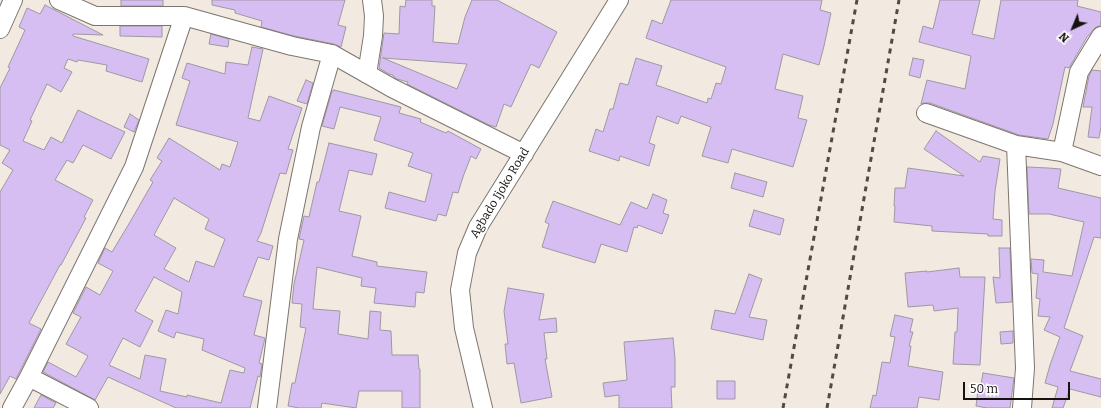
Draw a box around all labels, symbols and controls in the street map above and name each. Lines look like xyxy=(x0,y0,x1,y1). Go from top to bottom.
north arrow xyxy=(1053,8,1093,48)
text: N xyxy=(1057,29,1072,45)
street label: Agbado Ijoko Road xyxy=(467,145,533,241)
scale bar xyxy=(965,374,1072,400)
text: 50 m xyxy=(970,382,998,396)

